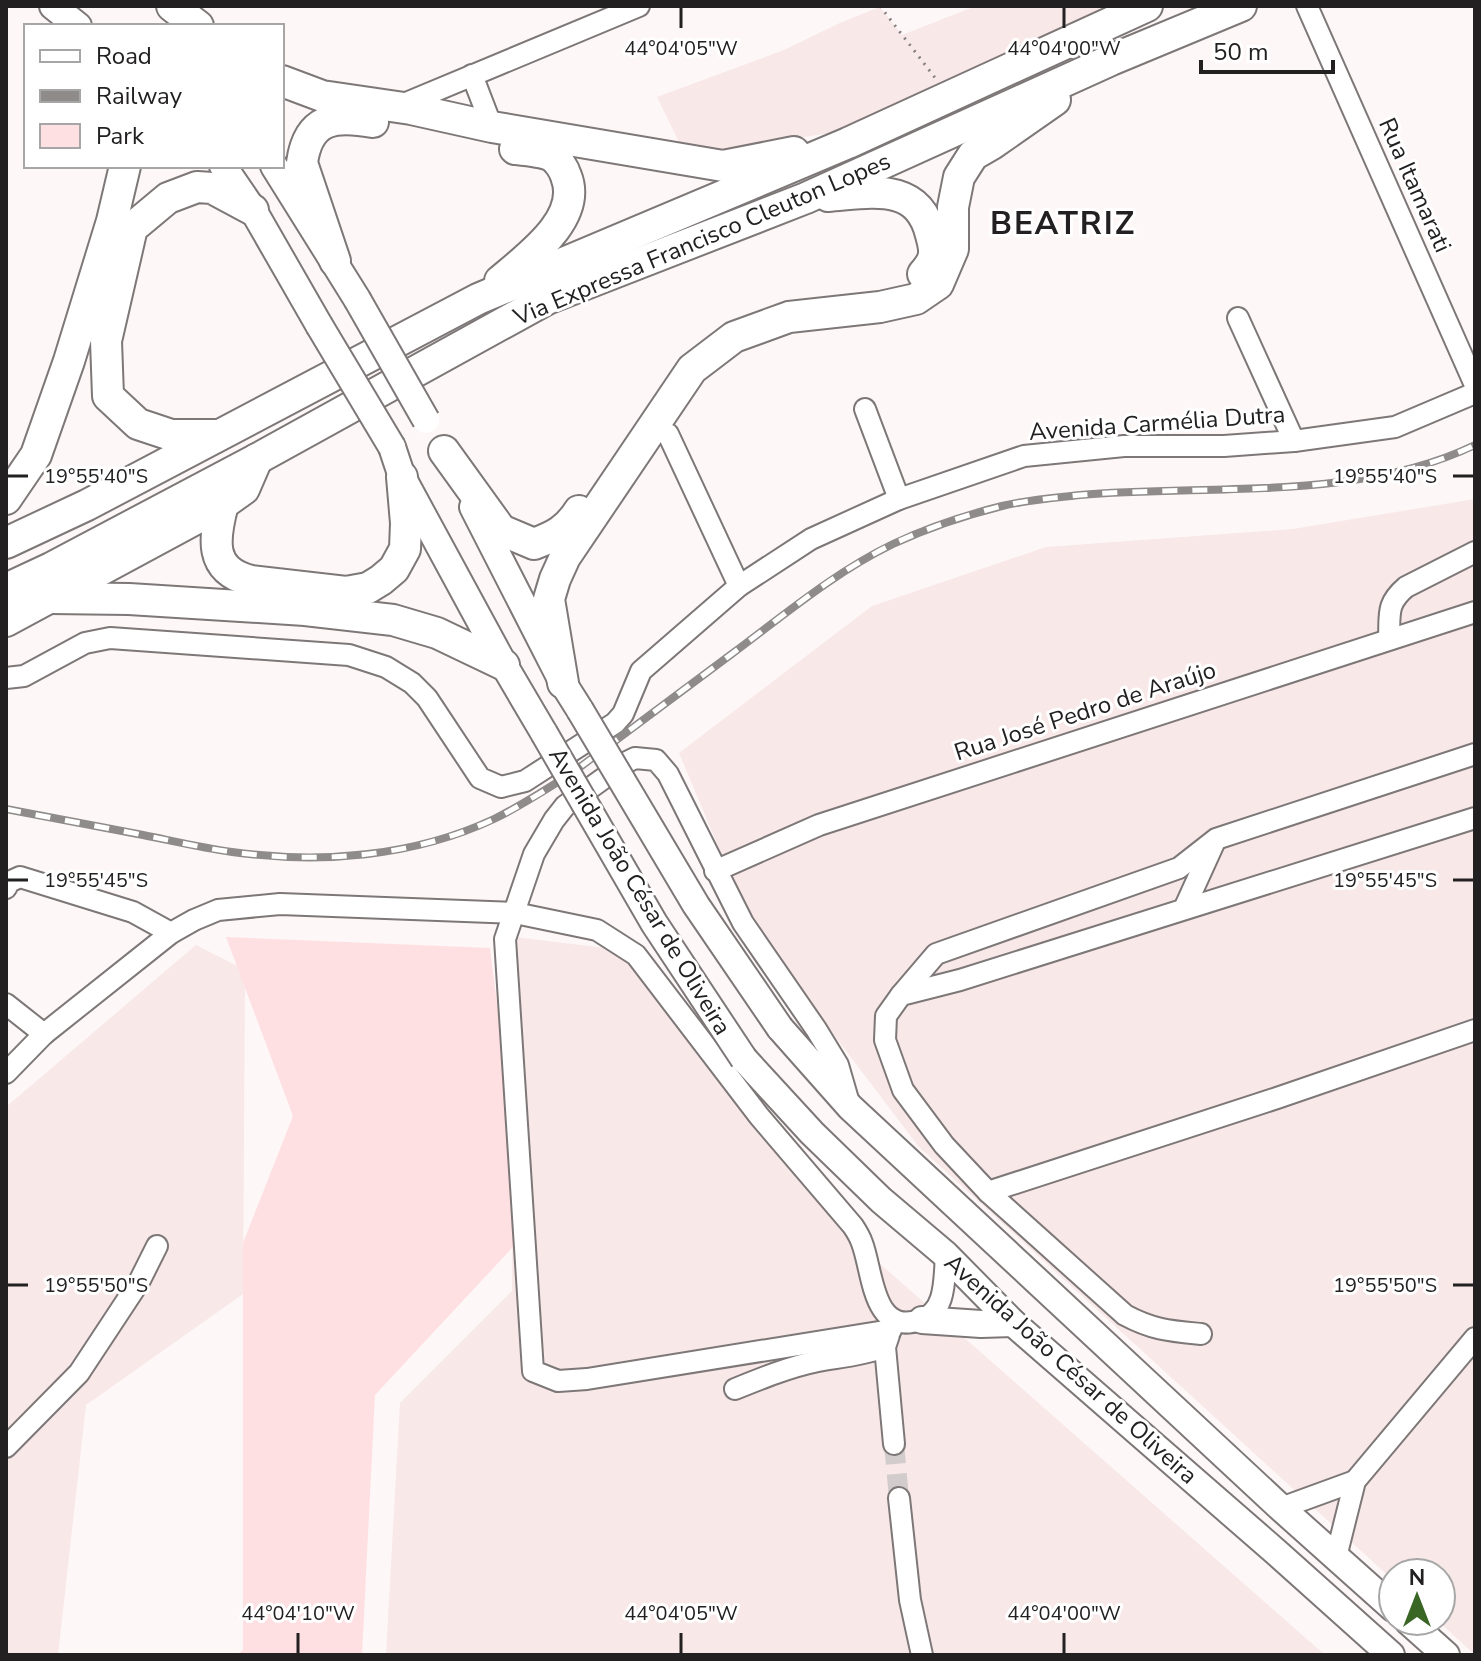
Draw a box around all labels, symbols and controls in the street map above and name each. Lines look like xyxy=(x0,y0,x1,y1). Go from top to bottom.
legend xyxy=(24,24,284,168)
scale bar xyxy=(1201,24,1333,74)
text: 44°04'05"W xyxy=(624,35,738,62)
text: 44°04'00"W xyxy=(1007,35,1121,62)
text: 50 m xyxy=(1213,36,1269,68)
text: Road xyxy=(96,40,152,72)
text: Railway xyxy=(96,80,183,112)
street label: Rua Itamarati xyxy=(1371,113,1459,257)
text: Park xyxy=(96,120,145,152)
street label: Via Expressa Francisco Cleuton Lopes xyxy=(508,145,895,334)
district label: BEATRIZ xyxy=(990,202,1136,245)
street label: Avenida Carmélia Dutra xyxy=(1028,398,1286,448)
text: 19°55'40"S xyxy=(44,463,148,490)
text: 19°55'40"S xyxy=(1333,463,1437,490)
street label: Rua José Pedro de Araújo xyxy=(950,654,1220,768)
street label: Avenida João César de Oliveira xyxy=(541,741,739,1041)
text: 19°55'45"S xyxy=(44,867,148,894)
text: 19°55'45"S xyxy=(1333,867,1437,894)
street label: Avenida João César de Oliveira xyxy=(938,1247,1204,1491)
text: 19°55'50"S xyxy=(44,1272,148,1299)
text: 19°55'50"S xyxy=(1333,1272,1437,1299)
north arrow xyxy=(1377,1557,1457,1637)
text: N xyxy=(1409,1563,1425,1593)
text: 44°04'10"W xyxy=(241,1600,355,1627)
text: 44°04'05"W xyxy=(624,1600,738,1627)
text: 44°04'00"W xyxy=(1007,1600,1121,1627)

